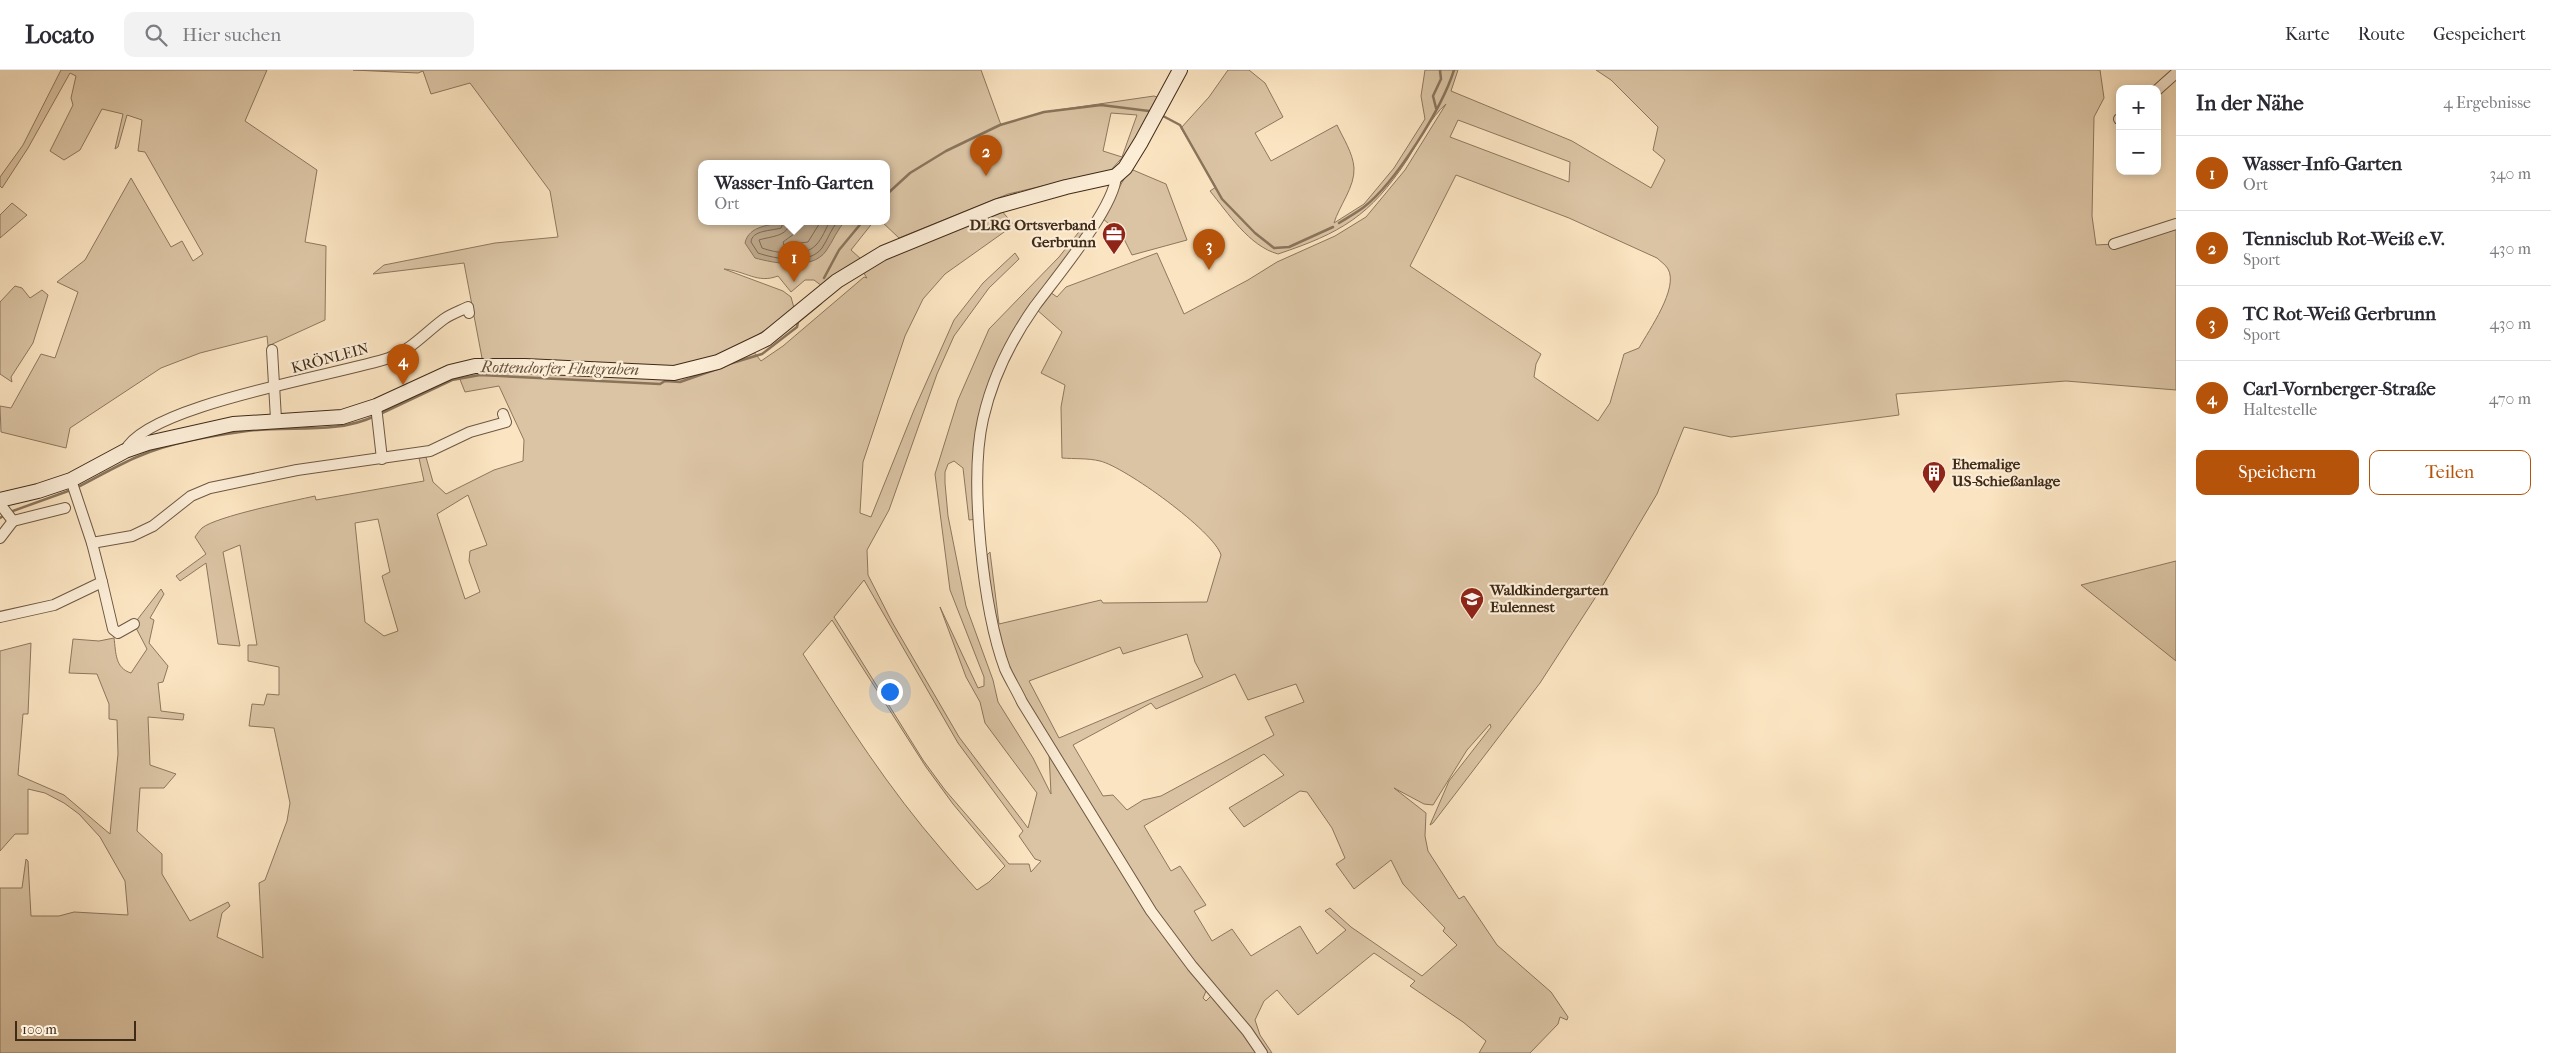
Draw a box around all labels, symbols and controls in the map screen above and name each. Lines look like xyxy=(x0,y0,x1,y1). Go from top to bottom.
search box xyxy=(124,12,474,57)
text: Locato xyxy=(25,21,94,49)
icon: search xyxy=(142,21,170,49)
text: Hier suchen xyxy=(182,24,281,46)
text: Karte xyxy=(2285,24,2330,45)
text: Route xyxy=(2358,24,2405,45)
text: Gespeichert xyxy=(2433,24,2526,45)
map controls xyxy=(2116,85,2161,175)
button: + xyxy=(2116,85,2161,130)
text: In der Nähe xyxy=(2196,91,2304,115)
text: 4 Ergebnisse xyxy=(2443,93,2531,112)
button: − xyxy=(2116,130,2161,175)
pin: 2 xyxy=(970,135,1002,176)
text: Wasser-Info-Garten xyxy=(2243,153,2402,175)
popup xyxy=(698,160,890,225)
text: 1 xyxy=(2209,164,2215,183)
text: 340 m xyxy=(2489,164,2531,183)
text: Wasser-Info-Garten xyxy=(714,172,874,194)
text: Ort xyxy=(2243,175,2268,194)
text: Ort xyxy=(714,194,740,213)
place label: DLRG Ortsverband Gerbrunn xyxy=(970,216,1097,251)
office icon: DLRG Ortsverband Gerbrunn xyxy=(1101,221,1127,255)
text: Tennisclub Rot-Weiß e.V. xyxy=(2243,228,2445,250)
pin: 3 xyxy=(1193,229,1225,270)
text: 2 xyxy=(2208,239,2216,258)
text: 430 m xyxy=(2489,239,2531,258)
pin: 1 xyxy=(778,241,810,282)
text: Sport xyxy=(2243,250,2281,269)
text: TC Rot-Weiß Gerbrunn xyxy=(2243,303,2436,325)
text: 3 xyxy=(2209,314,2215,333)
text: 430 m xyxy=(2489,314,2531,333)
text: Sport xyxy=(2243,325,2281,344)
street label: KRÖNLEIN xyxy=(289,339,371,377)
pin: 4 xyxy=(387,344,419,385)
water label: Rottendorfer Flutgraben xyxy=(480,357,639,379)
text: Carl-Vornberger-Straße xyxy=(2243,378,2436,400)
text: 4 xyxy=(2207,389,2217,408)
text: 470 m xyxy=(2489,389,2531,408)
text: Haltestelle xyxy=(2243,400,2317,419)
button: Speichern xyxy=(2196,450,2359,495)
button: Teilen xyxy=(2369,450,2531,495)
place label: Ehemalige US-Schießanlage xyxy=(1951,455,2061,490)
building icon: Ehemalige US-Schießanlage xyxy=(1921,460,1947,494)
place label: Waldkindergarten Eulennest xyxy=(1489,581,1609,616)
school or university icon: Waldkindergarten Eulennest xyxy=(1459,586,1485,620)
your location xyxy=(877,679,903,705)
scale bar xyxy=(15,1018,136,1041)
text: 100 m xyxy=(22,1021,57,1038)

